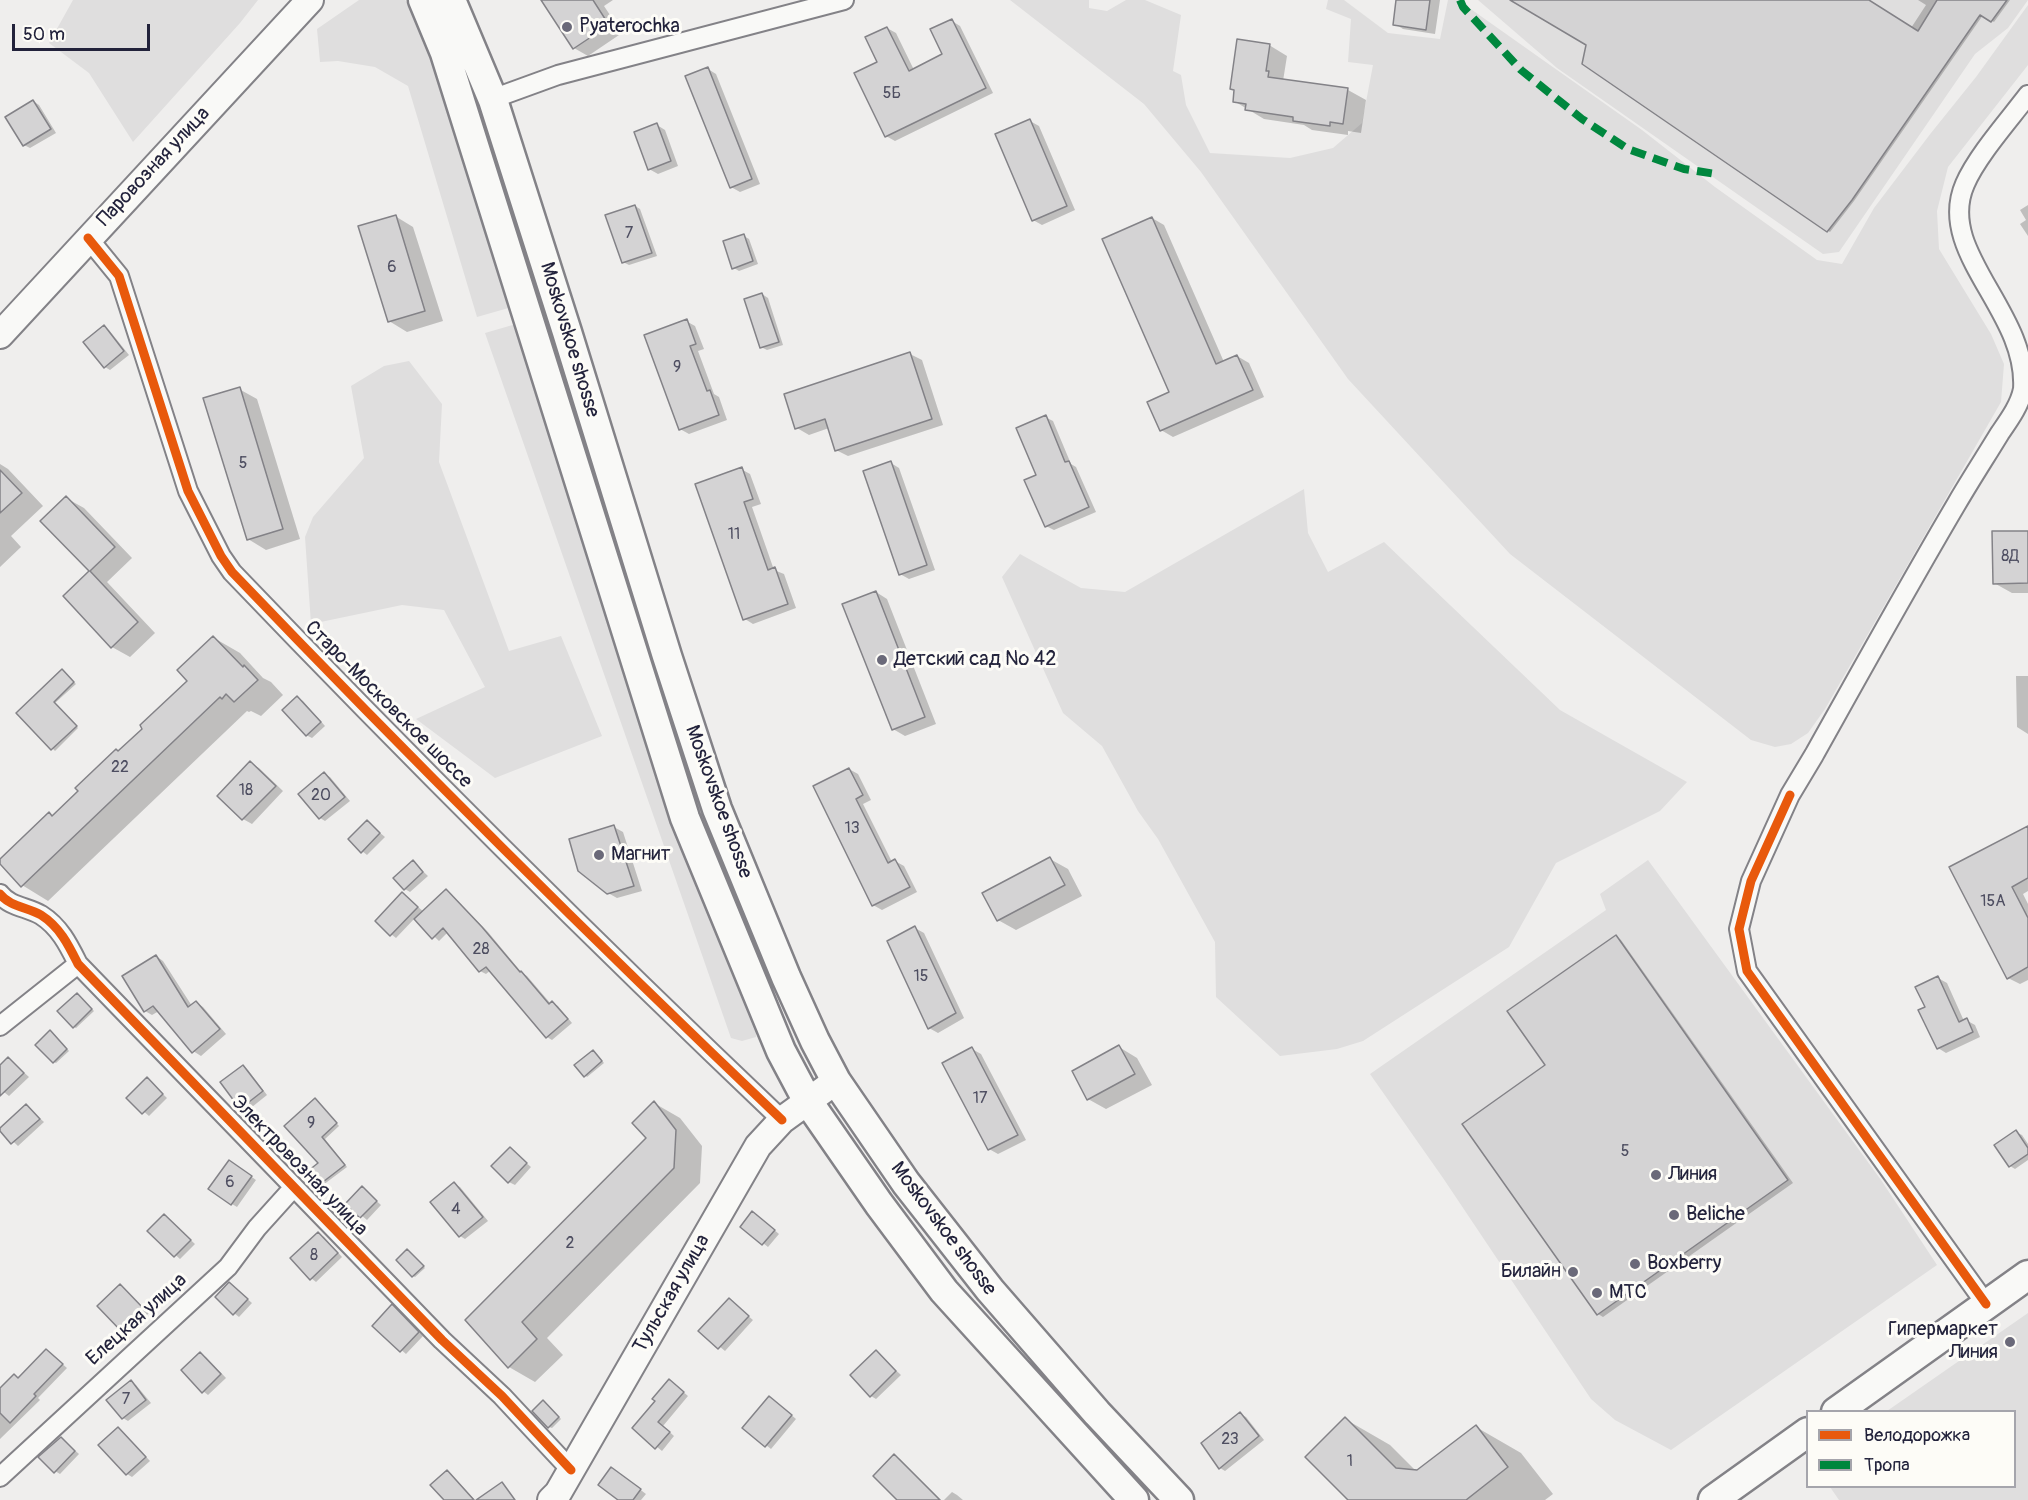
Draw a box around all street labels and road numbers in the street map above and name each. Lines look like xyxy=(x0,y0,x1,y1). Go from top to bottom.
street label: Паровозная улица xyxy=(93,102,215,232)
street label: Moskovskoe shosse xyxy=(534,259,604,421)
street label: Старо-Московское шоссе xyxy=(299,616,477,794)
street label: Moskovskoe shosse xyxy=(679,722,757,882)
street label: Электровозная улица xyxy=(226,1091,372,1241)
street label: Moskovskoe shosse xyxy=(885,1157,1001,1301)
street label: Тульская улица xyxy=(628,1231,716,1357)
street label: Елецкая улица xyxy=(82,1269,192,1371)

